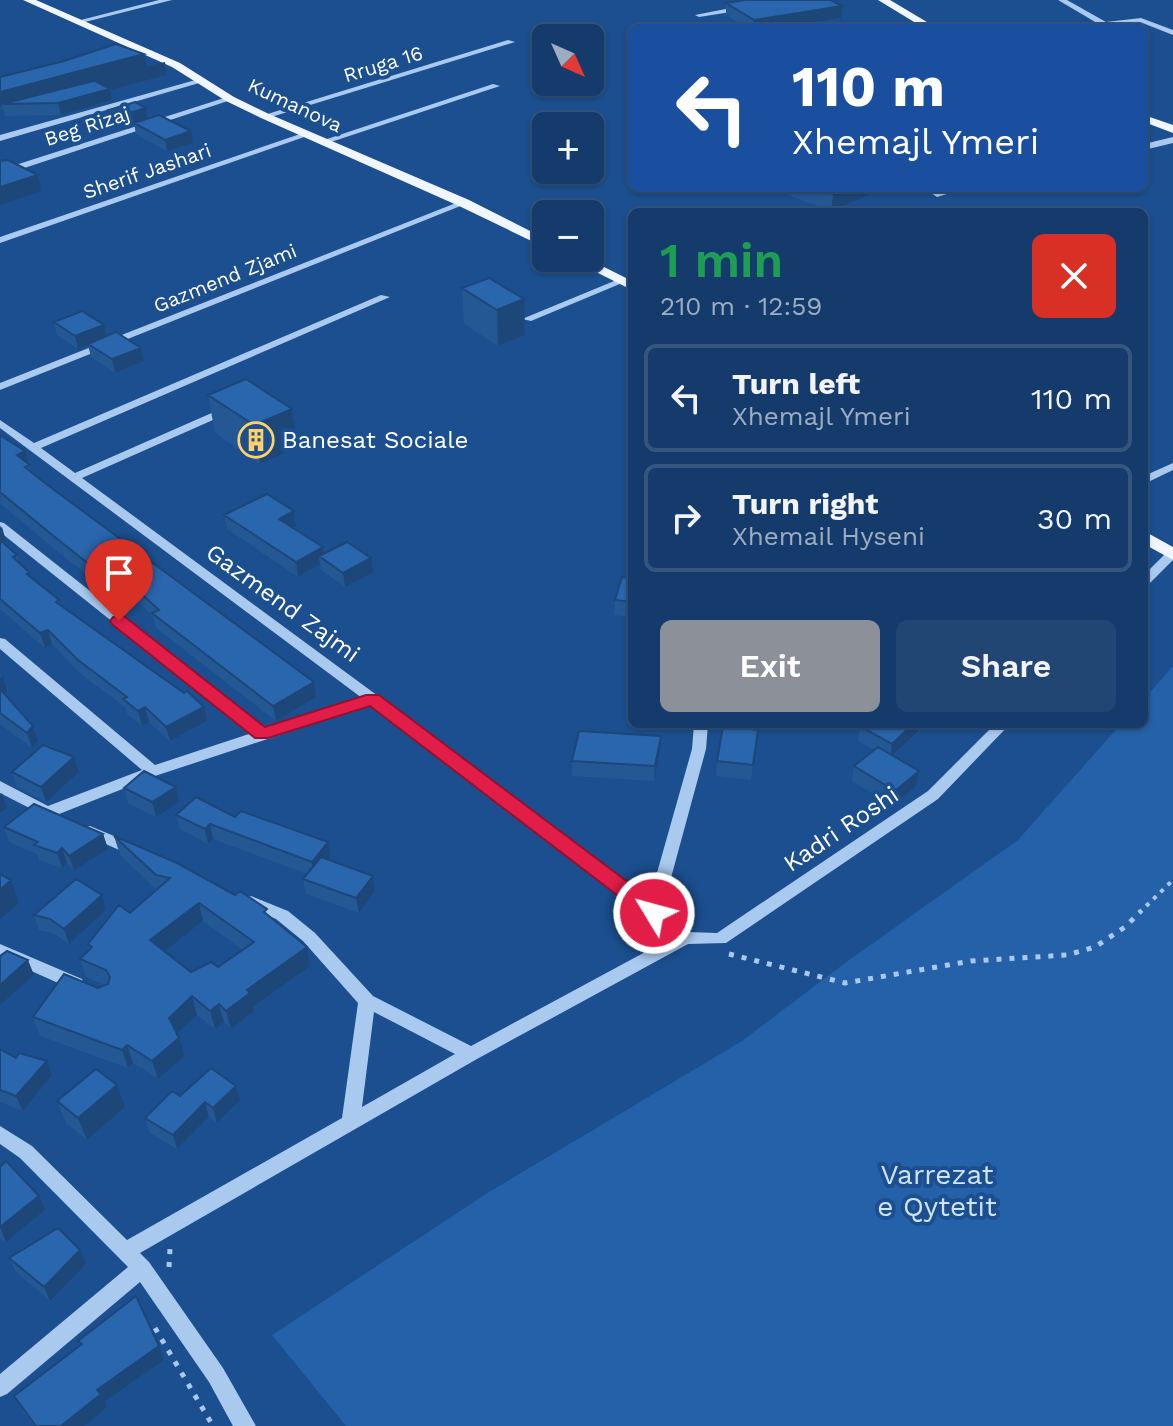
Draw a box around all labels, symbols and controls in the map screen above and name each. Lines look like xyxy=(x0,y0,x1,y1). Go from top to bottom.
north arrow xyxy=(532,24,604,96)
map controls xyxy=(532,24,604,272)
street label: Rruga 16 xyxy=(340,41,426,87)
text: 110 m xyxy=(792,54,945,120)
icon: left xyxy=(660,56,764,160)
street label: Kumanova xyxy=(244,73,346,137)
street label: Beg Rizaj xyxy=(41,101,133,151)
button: + xyxy=(532,112,604,184)
text: Xhemajl Ymeri xyxy=(792,121,1039,163)
street label: Sherif Jashari xyxy=(80,138,214,204)
button: − xyxy=(532,200,604,272)
text: 1 min xyxy=(660,232,783,289)
button: close xyxy=(1032,234,1116,318)
street label: Gazmend Zjami xyxy=(150,238,300,318)
text: 210 m · 12:59 xyxy=(660,291,822,321)
text: Turn left xyxy=(732,366,860,401)
icon: left xyxy=(664,376,708,420)
text: 110 m xyxy=(1031,381,1112,416)
text: Xhemajl Ymeri xyxy=(732,401,911,431)
building icon: Banesat Sociale xyxy=(237,421,275,459)
place label: Banesat Sociale xyxy=(282,426,468,454)
text: Turn right xyxy=(732,486,878,521)
icon: right xyxy=(664,496,708,540)
text: 30 m xyxy=(1037,501,1112,536)
text: Xhemail Hyseni xyxy=(732,521,925,551)
street label: Gazmend Zajmi xyxy=(201,538,365,668)
pin xyxy=(85,539,153,621)
icon: arrive xyxy=(97,551,141,595)
button: Exit xyxy=(660,620,880,712)
button: Share xyxy=(896,620,1116,712)
street label: Kadri Roshi xyxy=(778,780,904,878)
position arrow xyxy=(612,871,696,955)
park label: Varrezat e Qytetit xyxy=(877,1158,997,1223)

